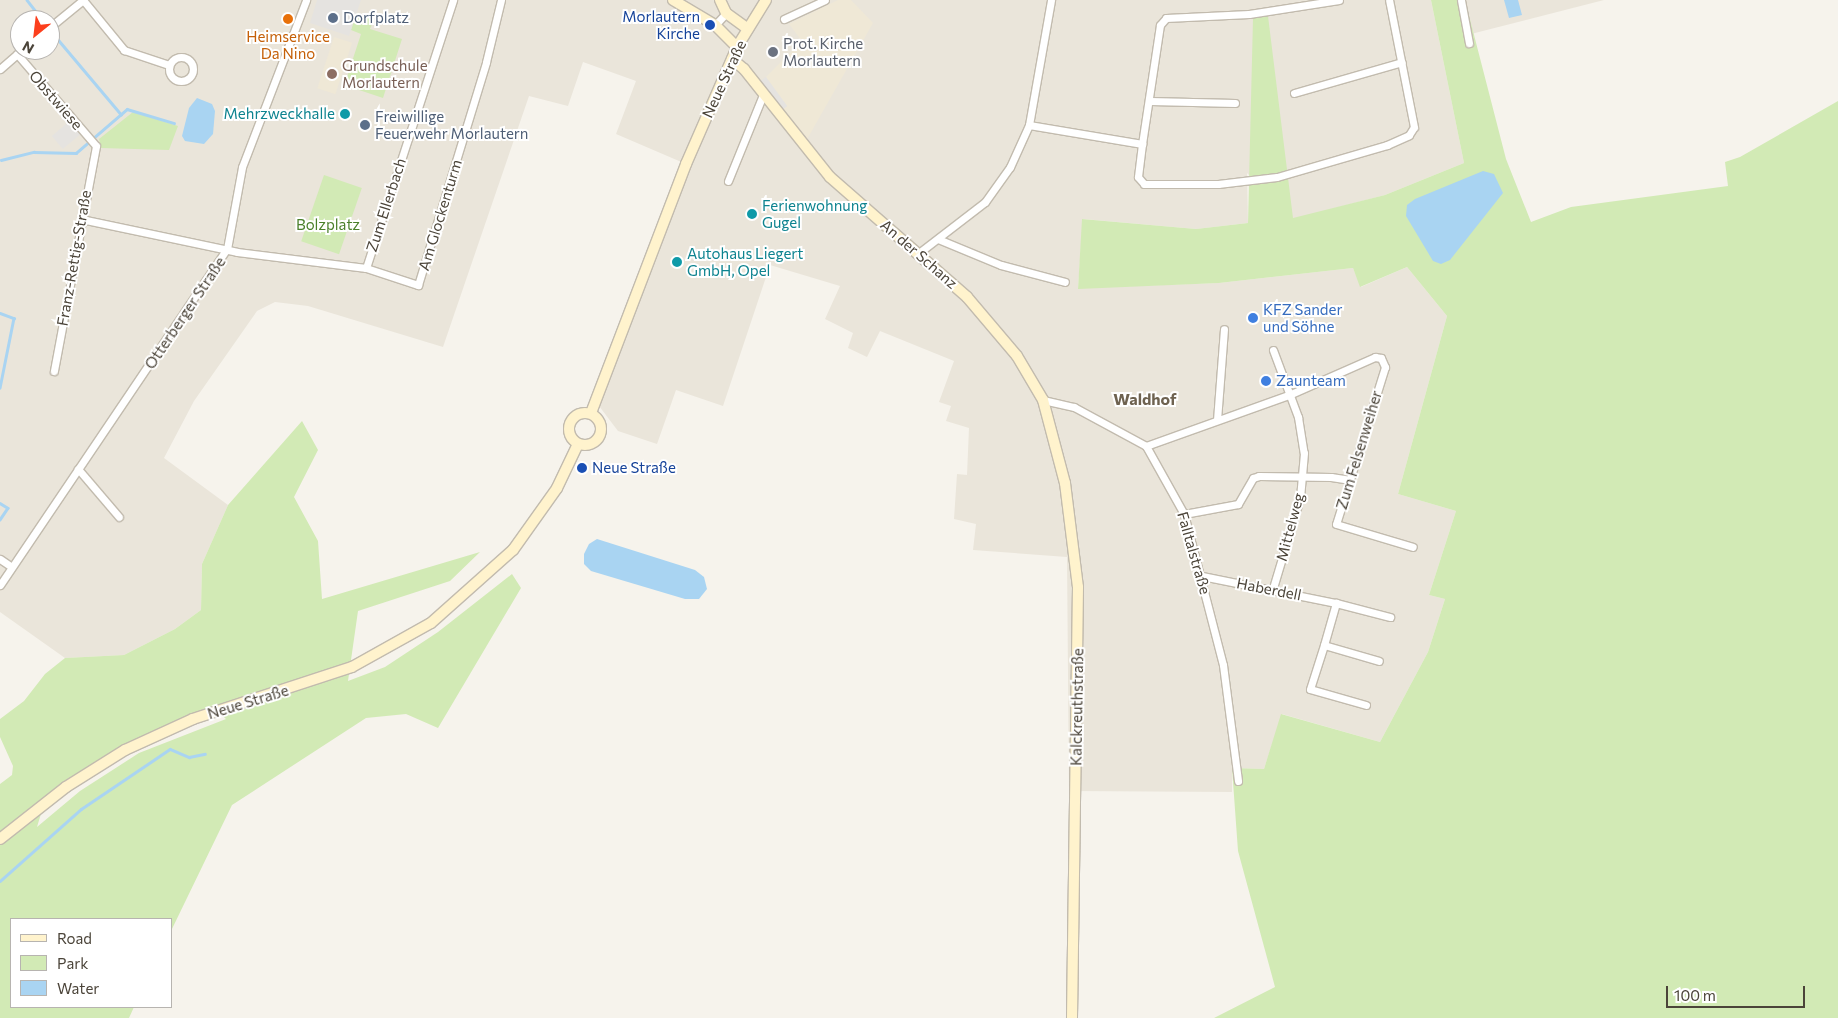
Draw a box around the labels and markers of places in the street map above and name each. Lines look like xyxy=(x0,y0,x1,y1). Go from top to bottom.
place label: Morlautern Kirche xyxy=(622,7,700,42)
place label: Dorfplatz xyxy=(343,9,409,27)
marker: Dorfplatz xyxy=(327,12,339,24)
marker: Heimservice Da Nino xyxy=(282,13,294,25)
marker: Morlautern Kirche xyxy=(704,19,716,31)
place label: Heimservice Da Nino xyxy=(246,27,330,62)
place label: Prot. Kirche Morlautern xyxy=(783,34,863,69)
marker: Prot. Kirche Morlautern xyxy=(767,46,779,58)
place label: Grundschule Morlautern xyxy=(342,56,428,91)
marker: Grundschule Morlautern xyxy=(326,68,338,80)
place label: Mehrzweckhalle xyxy=(224,105,335,123)
place label: Freiwillige Feuerwehr Morlautern xyxy=(375,107,528,142)
marker: Mehrzweckhalle xyxy=(339,108,351,120)
marker: Freiwillige Feuerwehr Morlautern xyxy=(359,119,371,131)
place label: Ferienwohnung Gugel xyxy=(762,196,867,231)
marker: Ferienwohnung Gugel xyxy=(746,208,758,220)
place label: Autohaus Liegert GmbH, Opel xyxy=(687,244,803,279)
marker: Autohaus Liegert GmbH, Opel xyxy=(671,256,683,268)
place label: KFZ Sander und Söhne xyxy=(1263,300,1342,335)
marker: KFZ Sander und Söhne xyxy=(1247,312,1259,324)
place label: Zaunteam xyxy=(1276,372,1346,390)
marker: Zaunteam xyxy=(1260,375,1272,387)
place label: Neue Straße xyxy=(592,459,676,477)
marker: Neue Straße xyxy=(576,462,588,474)

